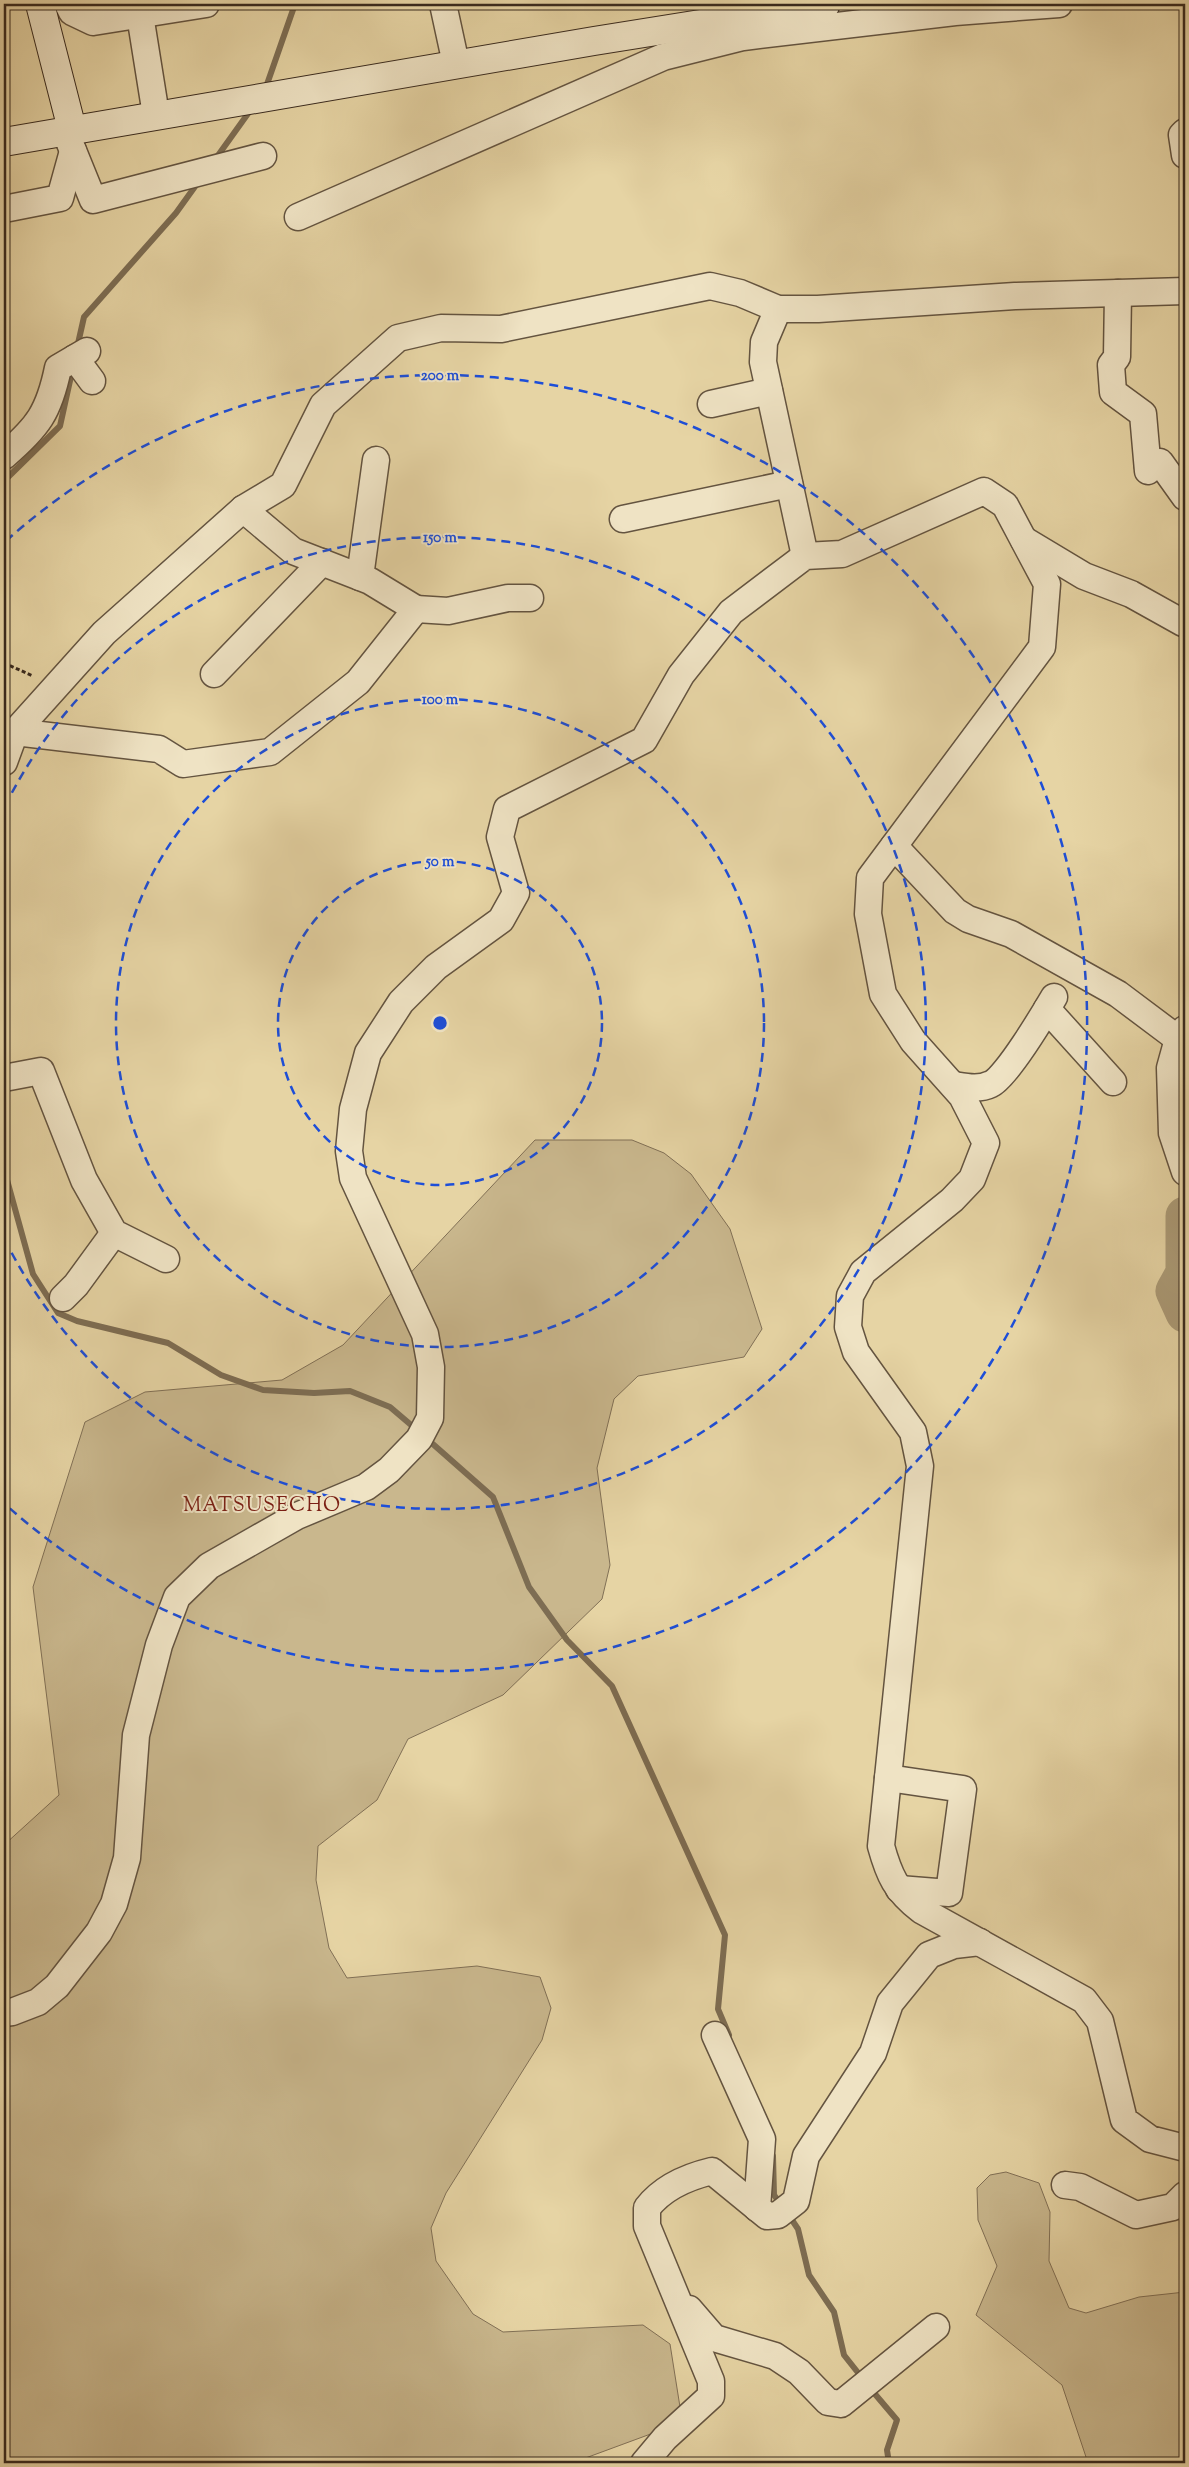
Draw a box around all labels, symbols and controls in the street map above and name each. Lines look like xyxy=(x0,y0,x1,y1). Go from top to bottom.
text: 200 m xyxy=(421,366,460,387)
text: 150 m xyxy=(423,528,457,549)
text: 100 m xyxy=(422,690,459,711)
text: 50 m xyxy=(425,852,455,873)
centre of rings xyxy=(431,1014,449,1032)
district label: MATSUSECHO xyxy=(183,1492,341,1521)

